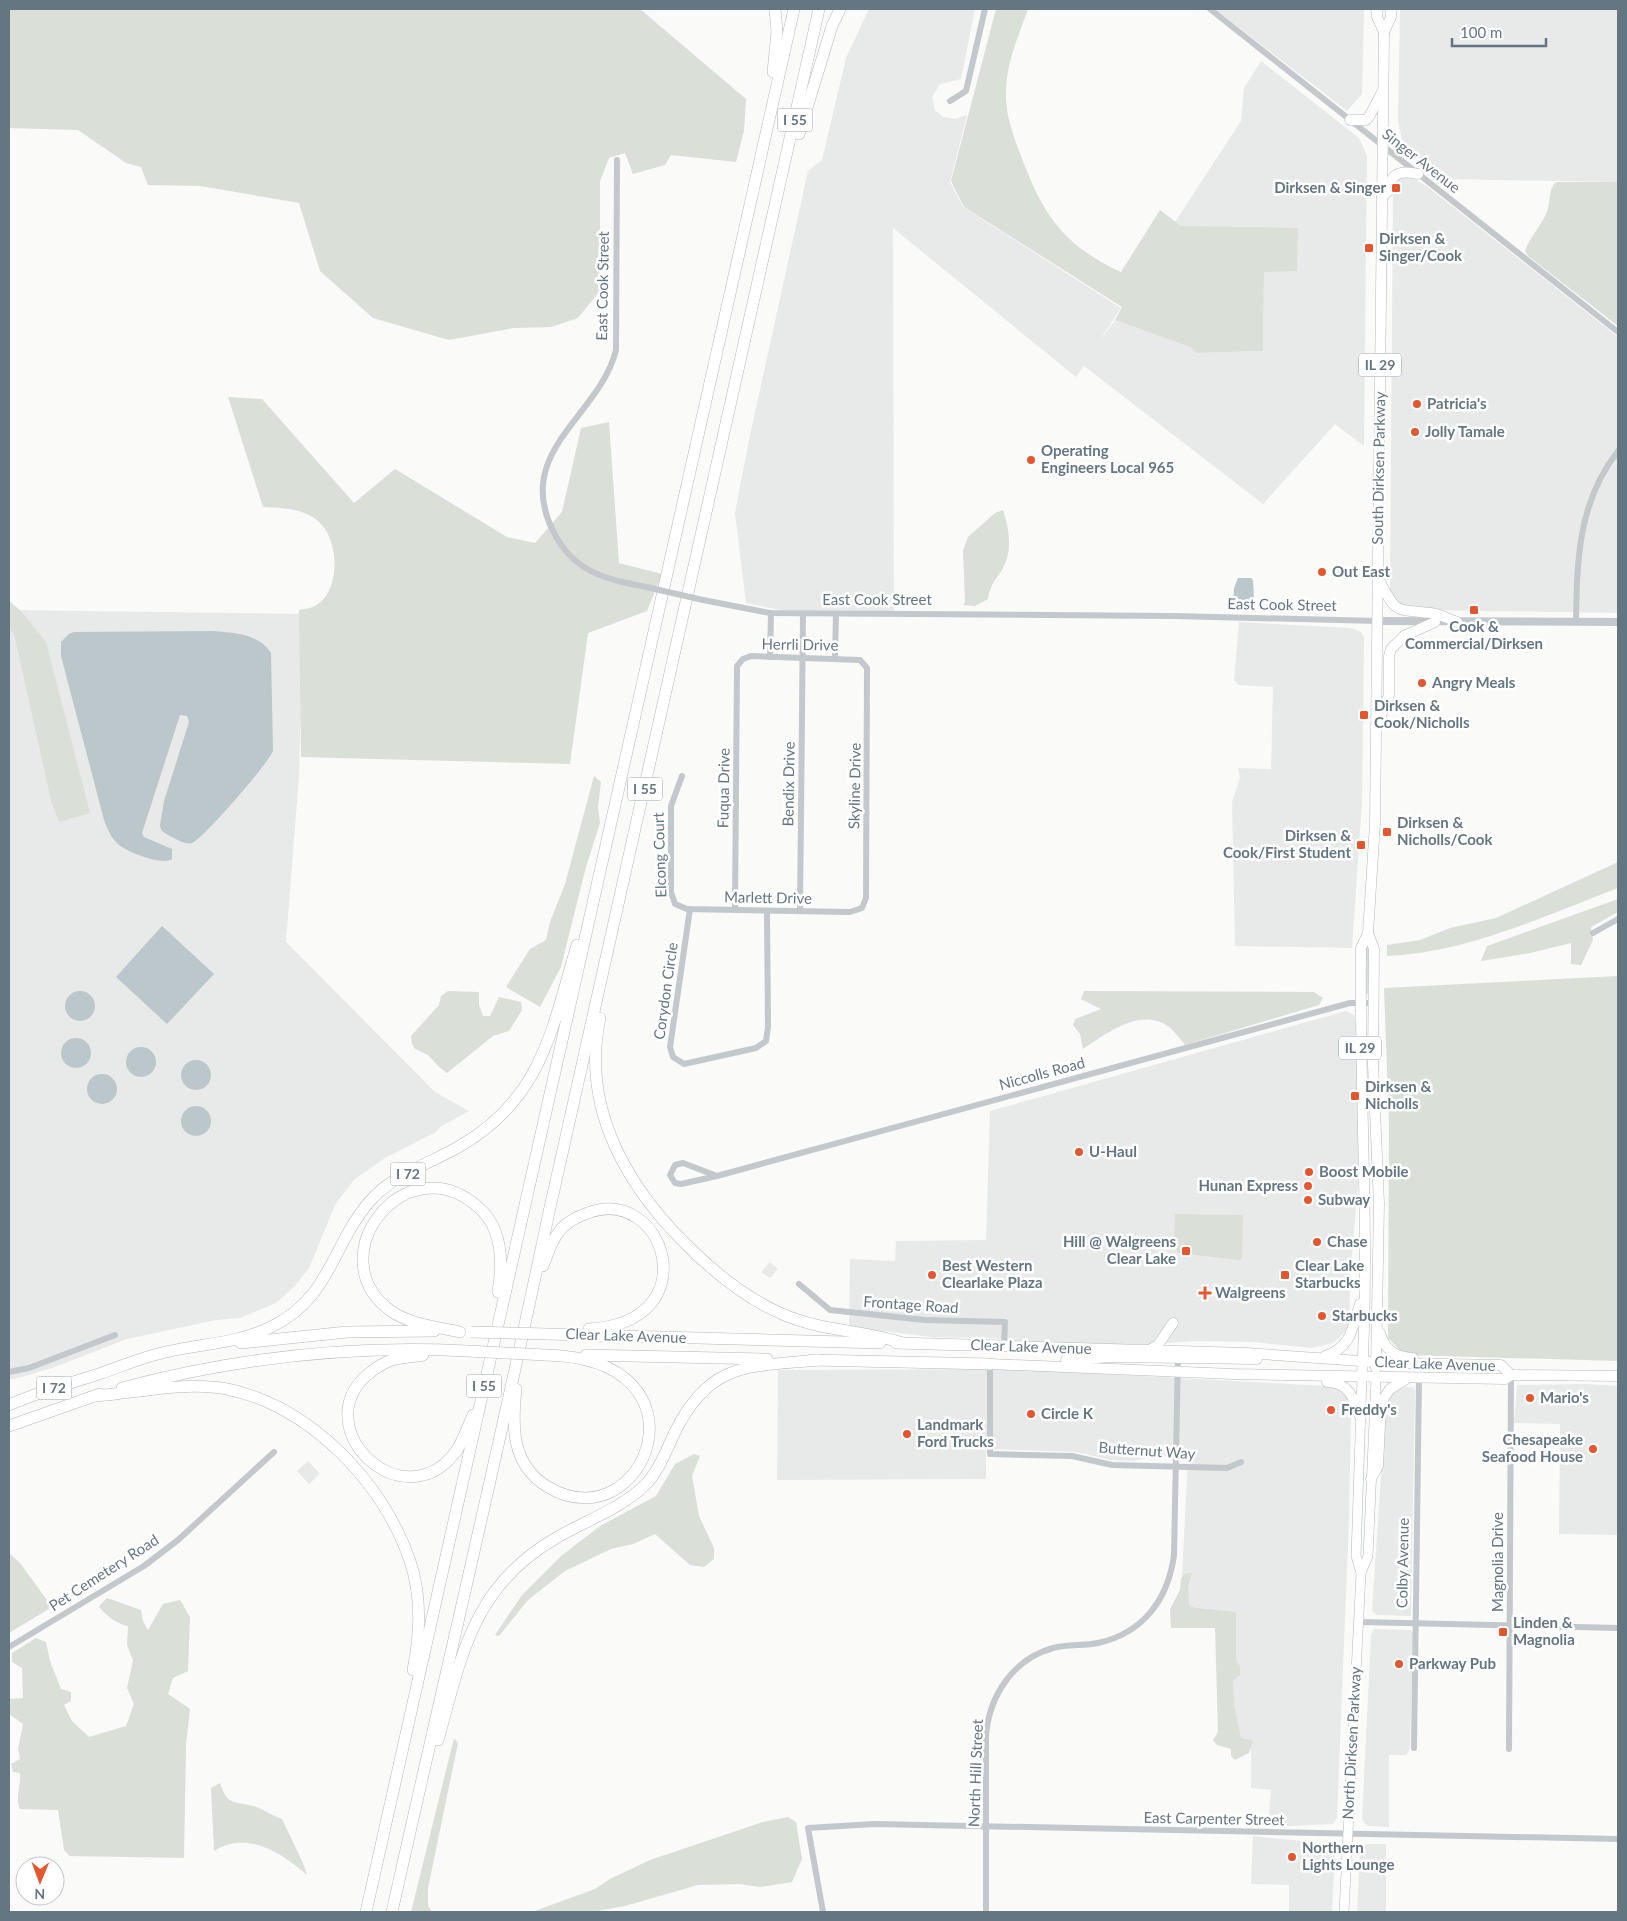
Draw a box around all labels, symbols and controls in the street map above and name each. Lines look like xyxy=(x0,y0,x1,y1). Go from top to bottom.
scale bar xyxy=(1452,15,1546,47)
text: 100 m xyxy=(1460,23,1502,41)
road number: I 55 xyxy=(778,108,812,132)
street label: Singer Avenue xyxy=(1379,124,1464,196)
place label: Dirksen & Singer xyxy=(1274,178,1386,196)
marker: Dirksen & Singer xyxy=(1390,182,1402,194)
place label: Dirksen & Singer/Cook xyxy=(1379,229,1463,264)
street label: East Cook Street xyxy=(592,230,612,341)
marker: Dirksen & Singer/Cook xyxy=(1363,242,1375,254)
road number: IL 29 xyxy=(1359,354,1401,376)
street label: South Dirksen Parkway xyxy=(1368,391,1388,545)
place label: Patricia's xyxy=(1427,394,1487,412)
marker: Patricia's xyxy=(1411,398,1423,410)
place label: Jolly Tamale xyxy=(1425,422,1505,440)
marker: Jolly Tamale xyxy=(1409,426,1421,438)
place label: Operating Engineers Local 965 xyxy=(1041,441,1174,476)
marker: Operating Engineers Local 965 xyxy=(1025,454,1037,466)
place label: Out East xyxy=(1332,562,1390,580)
marker: Out East xyxy=(1316,566,1328,578)
street label: East Cook Street xyxy=(822,590,932,608)
street label: East Cook Street xyxy=(1227,594,1338,614)
marker: Cook & Commercial/Dirksen xyxy=(1468,604,1480,616)
place label: Cook & Commercial/Dirksen xyxy=(1405,617,1543,652)
street label: Herrli Drive xyxy=(761,634,839,654)
place label: Angry Meals xyxy=(1431,673,1516,691)
marker: Angry Meals xyxy=(1416,677,1428,689)
place label: Dirksen & Cook/Nicholls xyxy=(1374,696,1470,731)
marker: Dirksen & Cook/Nicholls xyxy=(1358,709,1370,721)
street label: Bendix Drive xyxy=(778,741,798,827)
street label: Skyline Drive xyxy=(844,743,864,829)
street label: Fuqua Drive xyxy=(713,748,733,828)
road number: I 55 xyxy=(628,778,662,801)
street label: Elcong Court xyxy=(648,812,669,898)
place label: Dirksen & Nicholls/Cook xyxy=(1397,813,1493,848)
place label: Dirksen & Cook/First Student xyxy=(1223,826,1351,861)
marker: Dirksen & Nicholls/Cook xyxy=(1381,826,1393,838)
marker: Dirksen & Cook/First Student xyxy=(1355,839,1367,851)
street label: Marlett Drive xyxy=(724,887,812,907)
street label: Corydon Circle xyxy=(649,941,681,1041)
road number: IL 29 xyxy=(1339,1036,1381,1060)
street label: Niccolls Road xyxy=(997,1053,1087,1093)
place label: Dirksen & Nicholls xyxy=(1365,1077,1431,1112)
marker: Dirksen & Nicholls xyxy=(1349,1090,1361,1102)
place label: U-Haul xyxy=(1089,1142,1137,1160)
marker: U-Haul xyxy=(1073,1146,1085,1158)
road number: I 72 xyxy=(390,1162,426,1186)
place label: Boost Mobile xyxy=(1319,1162,1408,1180)
marker: Boost Mobile xyxy=(1303,1166,1315,1178)
place label: Hunan Express xyxy=(1198,1176,1298,1194)
marker: Hunan Express xyxy=(1302,1180,1314,1192)
place label: Subway xyxy=(1318,1190,1370,1208)
marker: Subway xyxy=(1302,1194,1314,1206)
place label: Hill @ Walgreens Clear Lake xyxy=(1063,1232,1176,1267)
place label: Chase xyxy=(1327,1232,1368,1250)
marker: Chase xyxy=(1311,1236,1323,1248)
marker: Hill @ Walgreens Clear Lake xyxy=(1180,1245,1192,1257)
place label: Best Western Clearlake Plaza xyxy=(942,1256,1043,1291)
place label: Clear Lake Starbucks xyxy=(1295,1256,1364,1291)
marker: Best Western Clearlake Plaza xyxy=(926,1269,938,1281)
marker: Clear Lake Starbucks xyxy=(1279,1269,1291,1281)
place label: Walgreens xyxy=(1215,1283,1286,1301)
marker: Walgreens xyxy=(1199,1287,1211,1299)
street label: Frontage Road xyxy=(863,1292,959,1316)
place label: Starbucks xyxy=(1332,1306,1398,1324)
marker: Starbucks xyxy=(1316,1310,1328,1322)
street label: Clear Lake Avenue xyxy=(565,1324,687,1346)
street label: Clear Lake Avenue xyxy=(970,1335,1092,1357)
street label: Clear Lake Avenue xyxy=(1374,1352,1496,1374)
road number: I 55 xyxy=(466,1374,502,1398)
road number: I 72 xyxy=(36,1376,72,1400)
place label: Mario's xyxy=(1540,1388,1589,1406)
marker: Mario's xyxy=(1524,1392,1536,1404)
place label: Freddy's xyxy=(1341,1400,1397,1418)
place label: Circle K xyxy=(1041,1404,1094,1422)
marker: Freddy's xyxy=(1325,1404,1337,1416)
marker: Circle K xyxy=(1025,1408,1037,1420)
place label: Landmark Ford Trucks xyxy=(917,1415,994,1450)
marker: Landmark Ford Trucks xyxy=(901,1428,913,1440)
place label: Chesapeake Seafood House xyxy=(1482,1430,1583,1465)
street label: Butternut Way xyxy=(1098,1438,1196,1462)
marker: Chesapeake Seafood House xyxy=(1587,1443,1599,1455)
street label: Magnolia Drive xyxy=(1488,1512,1506,1612)
street label: Colby Avenue xyxy=(1392,1518,1412,1608)
street label: Pet Cemetery Road xyxy=(45,1530,162,1614)
place label: Linden & Magnolia xyxy=(1513,1613,1575,1648)
marker: Linden & Magnolia xyxy=(1497,1626,1509,1638)
place label: Parkway Pub xyxy=(1409,1654,1496,1672)
marker: Parkway Pub xyxy=(1393,1658,1405,1670)
street label: North Dirksen Parkway xyxy=(1338,1666,1364,1820)
street label: North Hill Street xyxy=(964,1718,986,1827)
street label: East Carpenter Street xyxy=(1143,1808,1285,1828)
place label: Northern Lights Lounge xyxy=(1302,1838,1394,1873)
marker: Northern Lights Lounge xyxy=(1286,1851,1298,1863)
north arrow xyxy=(15,1856,65,1906)
text: N xyxy=(34,1886,45,1903)

